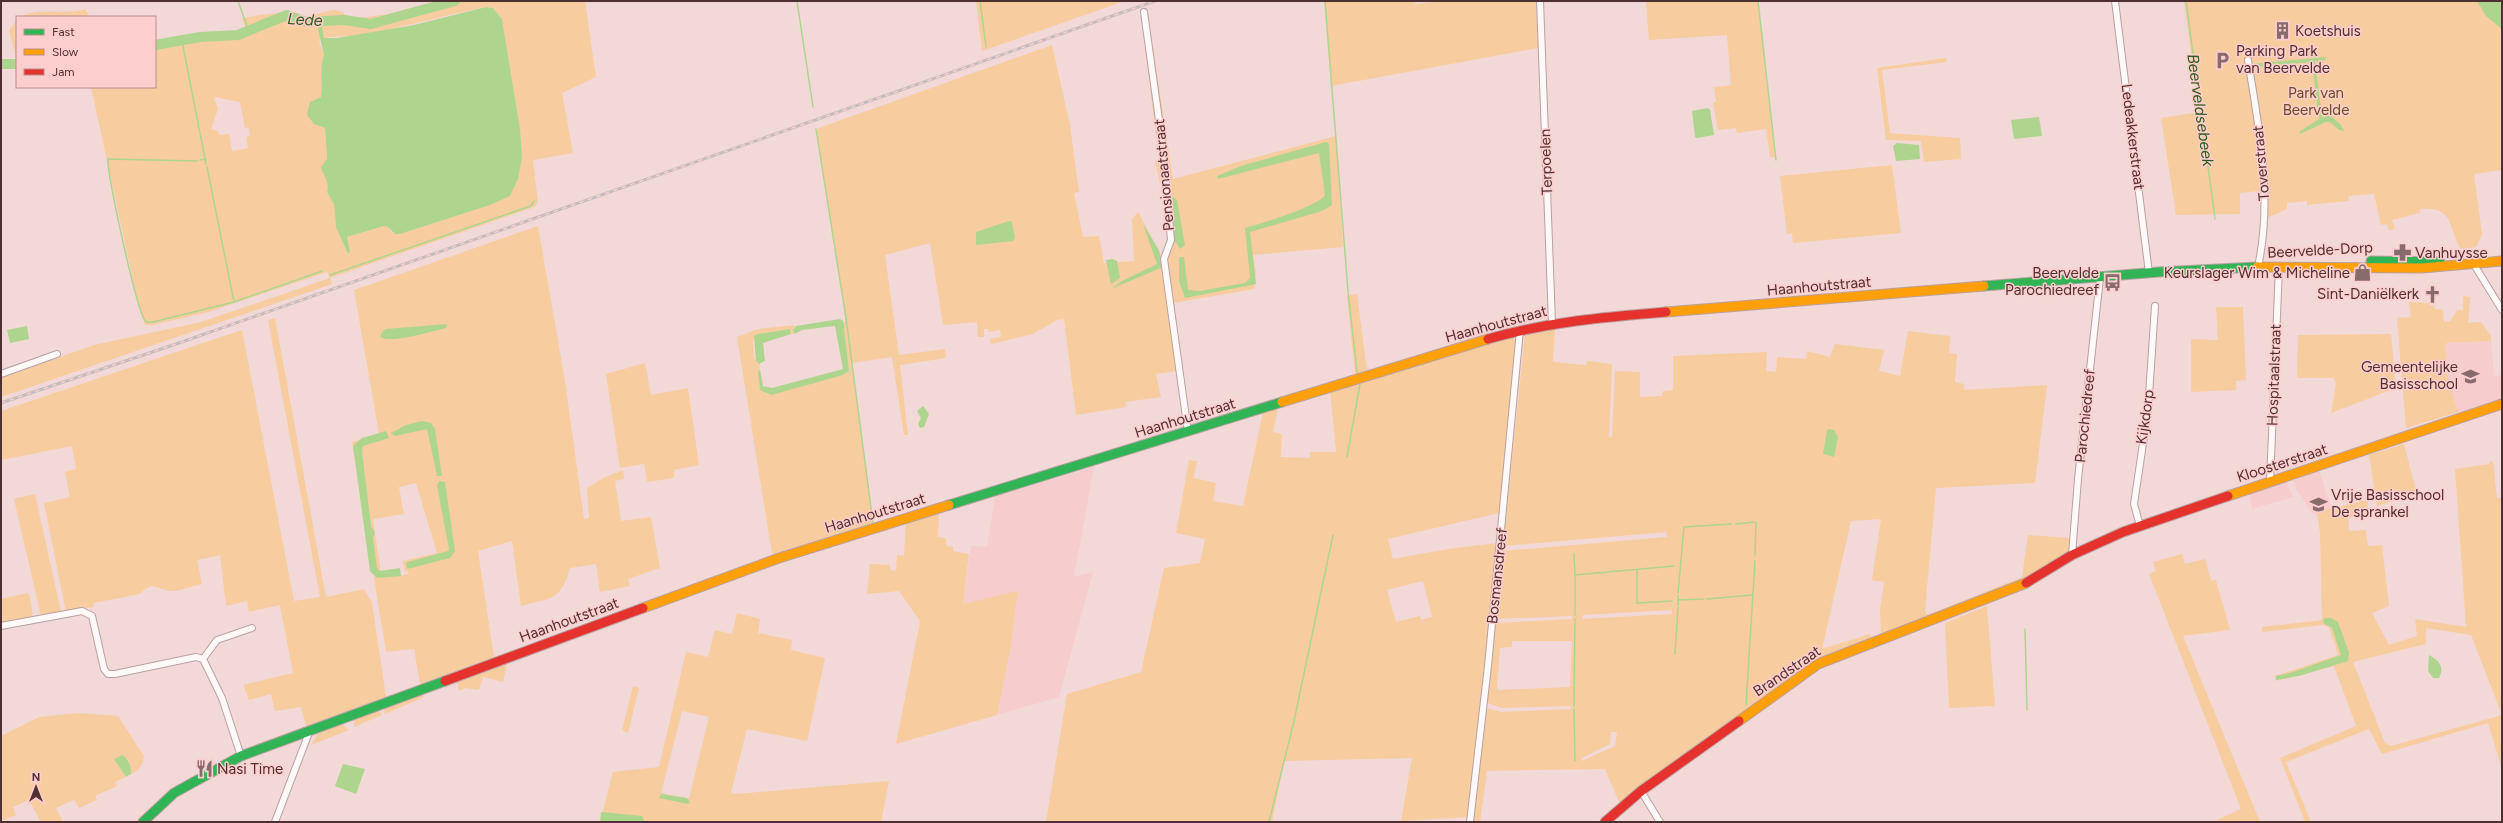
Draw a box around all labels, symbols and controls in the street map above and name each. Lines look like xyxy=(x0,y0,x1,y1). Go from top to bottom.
water label: Lede xyxy=(287,9,323,30)
legend xyxy=(16,16,156,88)
building icon: Koetshuis xyxy=(2272,21,2292,41)
place label: Koetshuis xyxy=(2295,22,2361,40)
text: Fast xyxy=(52,25,75,39)
place label: Parking Park van Beervelde xyxy=(2236,42,2330,77)
text: Slow xyxy=(52,45,79,59)
parking icon: Parking Park van Beervelde xyxy=(2213,50,2233,70)
water label: Beerveldsebeek xyxy=(2183,53,2218,169)
text: Jam xyxy=(52,65,75,79)
street label: Ledeakkerstraat xyxy=(2118,83,2148,192)
park label: Park van Beervelde xyxy=(2283,84,2349,119)
street label: Pensionaatstraat xyxy=(1150,118,1178,232)
street label: Toverstraat xyxy=(2249,124,2273,201)
street label: Terpoelen xyxy=(1536,129,1556,195)
street label: Beervelde-Dorp xyxy=(2267,238,2373,262)
pharmacy icon: Vanhuysse xyxy=(2392,243,2412,263)
place label: Vanhuysse xyxy=(2415,244,2488,262)
shop icon: Keurslager Wim & Micheline xyxy=(2353,263,2373,283)
place label: Beervelde Parochiedreef xyxy=(2005,264,2099,299)
place label: Keurslager Wim & Micheline xyxy=(2164,264,2350,282)
street label: Haanhoutstraat xyxy=(1766,272,1872,300)
bus stop icon: Beervelde Parochiedreef xyxy=(2102,272,2122,292)
church icon: Sint-Daniëlkerk xyxy=(2422,284,2442,304)
place label: Sint-Daniëlkerk xyxy=(2317,285,2420,303)
street label: Haanhoutstraat xyxy=(1443,302,1549,346)
street label: Hospitaalstraat xyxy=(2263,323,2285,426)
place label: Gemeentelijke Basisschool xyxy=(2361,358,2458,393)
school or university icon: Gemeentelijke Basisschool xyxy=(2461,366,2481,386)
street label: Parochiedreef xyxy=(2071,368,2099,464)
street label: Kijkdorp xyxy=(2132,388,2158,446)
street label: Haanhoutstraat xyxy=(1132,394,1238,442)
street label: Kloosterstraat xyxy=(2234,440,2330,486)
place label: Vrije Basisschool De sprankel xyxy=(2331,486,2444,521)
street label: Haanhoutstraat xyxy=(822,489,928,537)
school or university icon: Vrije Basisschool De sprankel xyxy=(2308,494,2328,514)
street label: Bosmansdreef xyxy=(1483,527,1511,625)
street label: Haanhoutstraat xyxy=(517,594,622,646)
street label: Brandstraat xyxy=(1750,642,1825,700)
restaurant icon: Nasi Time xyxy=(194,759,214,779)
place label: Nasi Time xyxy=(217,760,283,778)
north arrow xyxy=(16,767,56,807)
text: N xyxy=(32,771,40,784)

